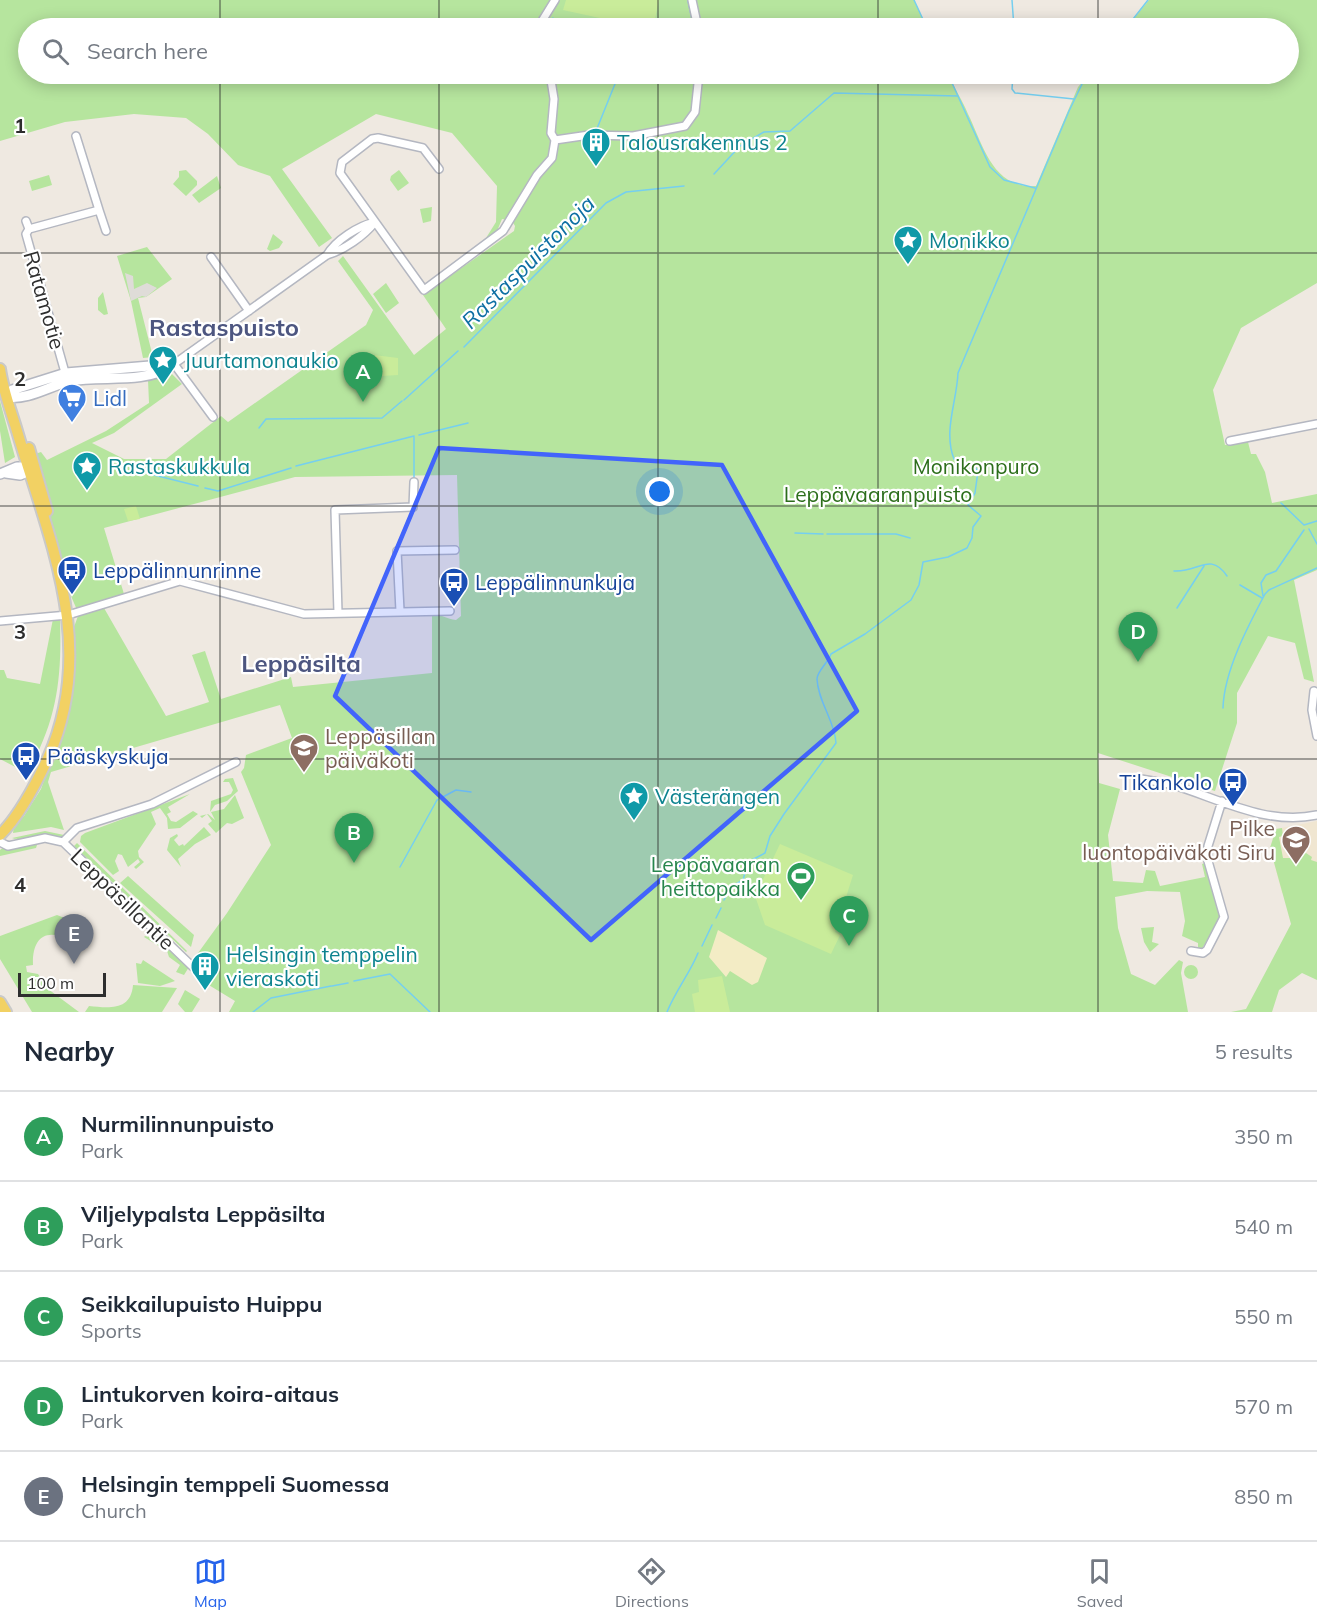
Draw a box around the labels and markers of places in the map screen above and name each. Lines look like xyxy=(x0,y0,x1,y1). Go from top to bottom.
building icon: Talousrakennus 2 xyxy=(580,126,612,168)
place label: Talousrakennus 2 xyxy=(617,129,788,155)
place icon: Monikko xyxy=(892,224,924,266)
place label: Monikko xyxy=(929,227,1010,253)
place icon: Juurtamonaukio xyxy=(147,344,179,386)
place label: Juurtamonaukio xyxy=(184,347,339,373)
pin: A xyxy=(344,352,382,402)
supermarket icon: Lidl xyxy=(56,382,88,424)
place label: Lidl xyxy=(93,385,127,411)
place icon: Rastaskukkula xyxy=(71,450,103,492)
place label: Rastaskukkula xyxy=(108,453,250,479)
bus stop icon: Leppälinnunrinne xyxy=(56,554,88,596)
place label: Leppälinnunrinne xyxy=(93,557,261,583)
bus stop icon: Leppälinnunkuja xyxy=(438,566,470,608)
place label: Leppälinnunkuja xyxy=(475,569,635,595)
pin: D xyxy=(1118,612,1158,662)
place label: Leppäsillan päiväkoti xyxy=(325,723,436,773)
school or university icon: Leppäsillan päiväkoti xyxy=(288,732,320,774)
bus stop icon: Pääskyskuja xyxy=(10,740,42,782)
place label: Pääskyskuja xyxy=(47,743,169,769)
bus stop icon: Tikankolo xyxy=(1217,766,1249,808)
place label: Tikankolo xyxy=(1119,769,1212,795)
place icon: Västerängen xyxy=(618,780,650,822)
place label: Västerängen xyxy=(655,783,780,809)
pin: B xyxy=(334,814,374,863)
place label: Pilke luontopäiväkoti Siru xyxy=(1082,815,1275,865)
school or university icon: Pilke luontopäiväkoti Siru xyxy=(1280,824,1312,866)
place label: Leppävaaran heittopaikka xyxy=(651,851,780,901)
sports icon: Leppävaaran heittopaikka xyxy=(785,860,817,902)
pin: C xyxy=(830,896,868,946)
pin: E xyxy=(54,914,94,964)
place label: Helsingin temppelin vieraskoti xyxy=(226,941,418,991)
building icon: Helsingin temppelin vieraskoti xyxy=(189,950,221,992)

